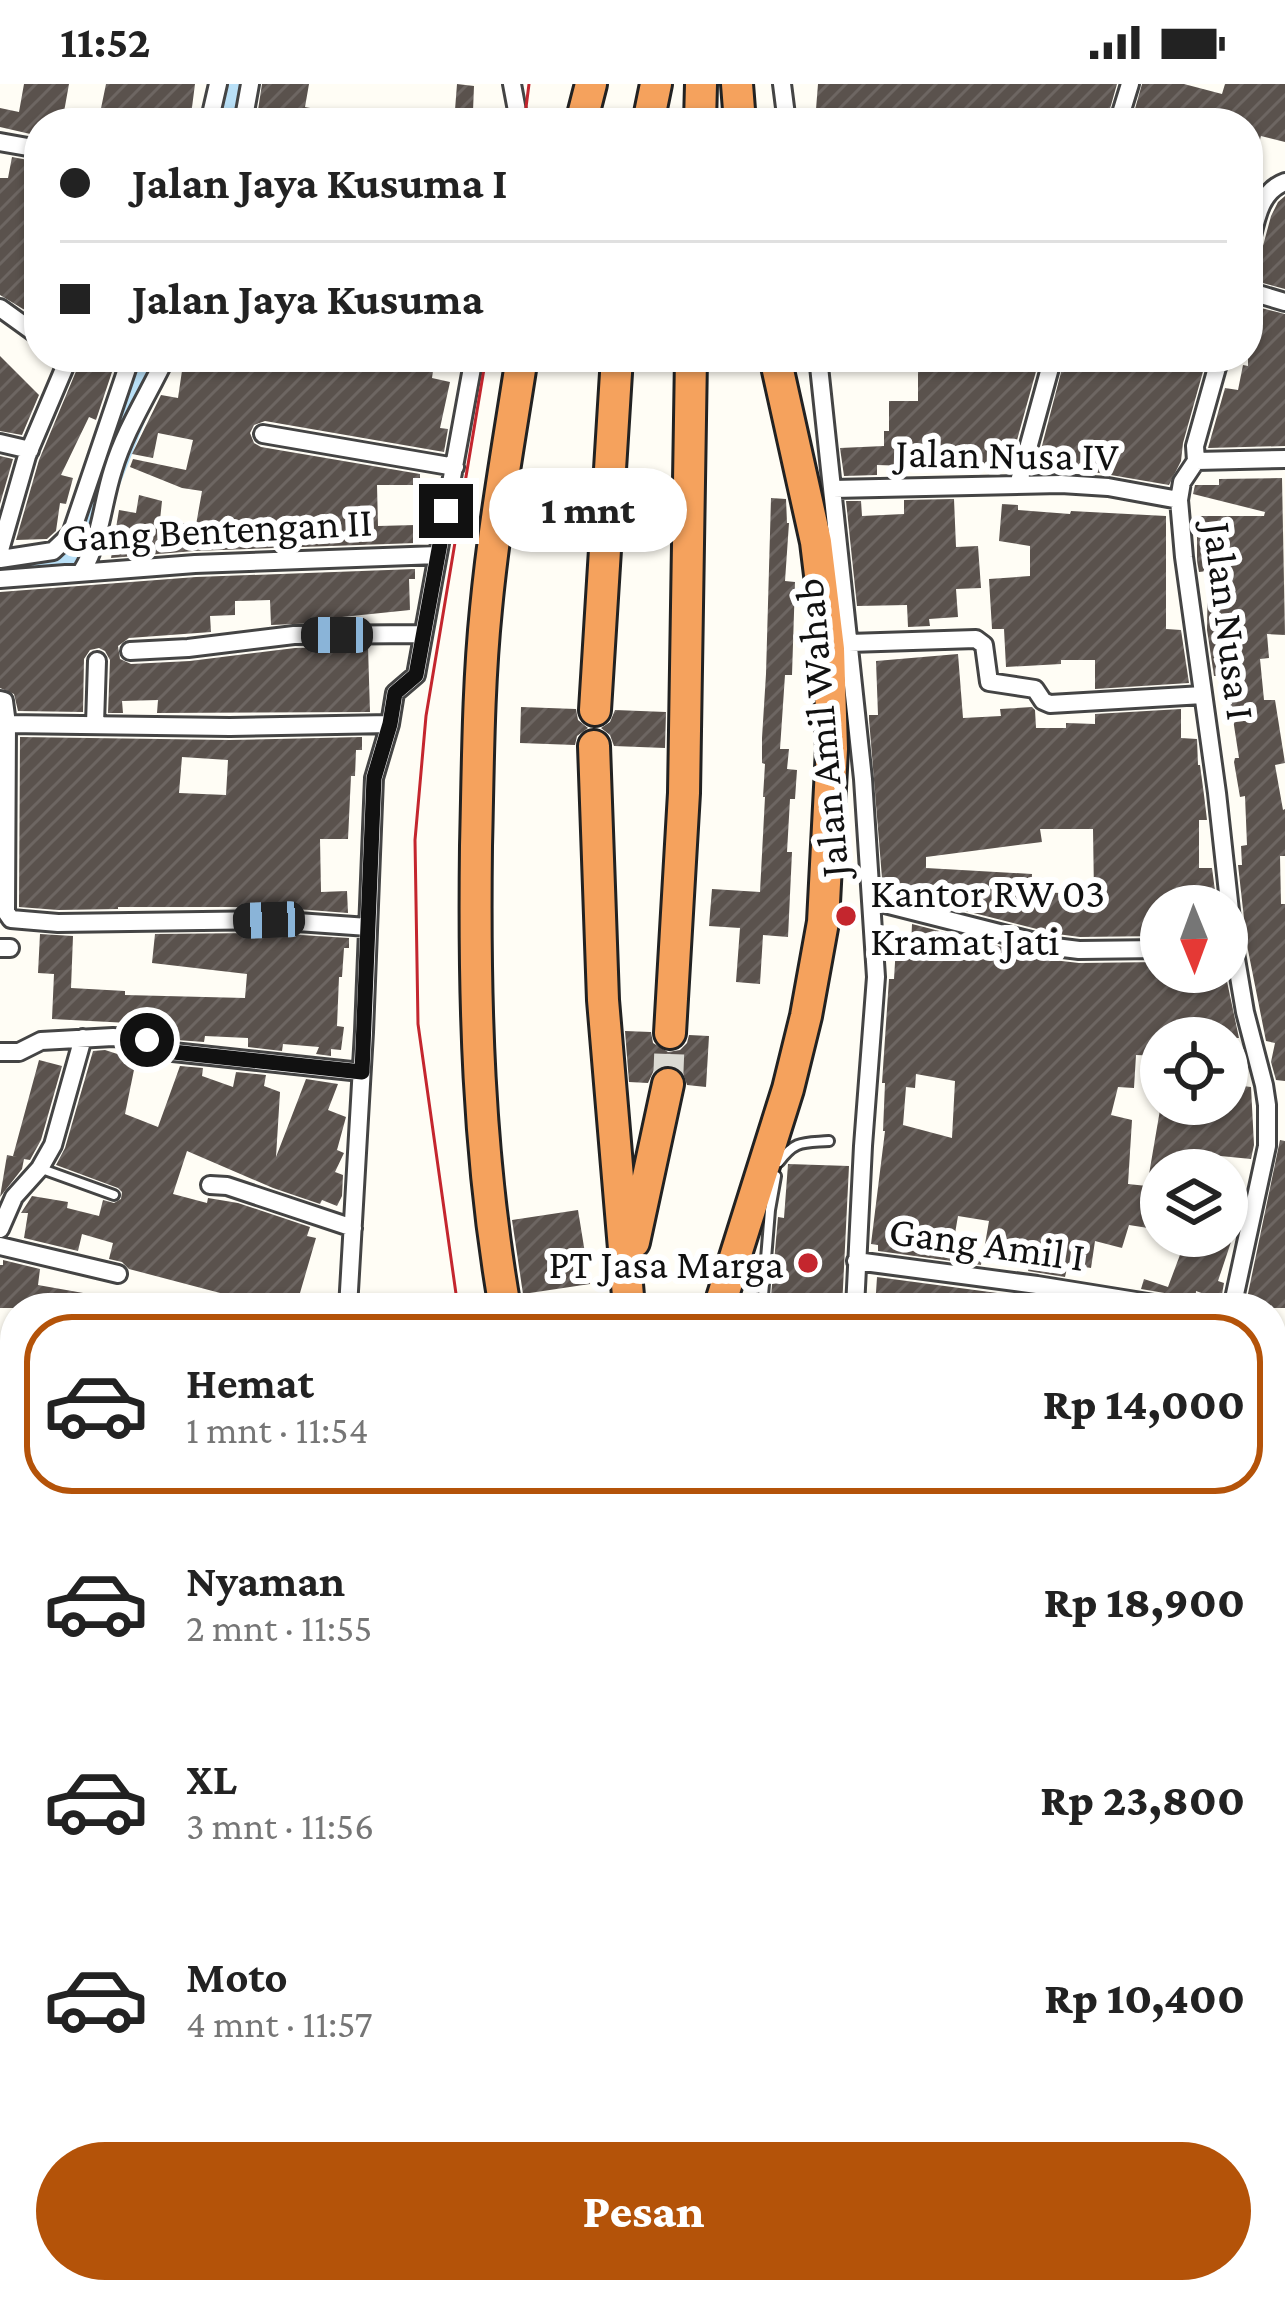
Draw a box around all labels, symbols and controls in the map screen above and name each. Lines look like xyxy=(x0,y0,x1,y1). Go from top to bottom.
text: 11:52 xyxy=(60,17,151,67)
text: Jalan Jaya Kusuma I xyxy=(132,158,507,208)
text: Jalan Jaya Kusuma xyxy=(132,274,484,324)
street label: Jalan Nusa IV xyxy=(891,428,1119,479)
callout: 1 mnt xyxy=(488,469,686,553)
route end xyxy=(419,484,473,538)
text: 1 mnt xyxy=(541,488,635,531)
street label: Gang Bentengan II xyxy=(61,497,373,561)
street label: Jalan Nusa I xyxy=(1194,515,1265,723)
street label: Jalan Amil Wahab xyxy=(785,577,858,883)
car xyxy=(301,617,373,653)
place label: Kantor RW 03 Kramat Jati xyxy=(870,869,1105,964)
north arrow xyxy=(1140,885,1248,993)
map controls xyxy=(1140,885,1248,1257)
car xyxy=(232,901,306,939)
marker: Kantor RW 03 Kramat Jati xyxy=(833,903,859,929)
route start xyxy=(120,1013,174,1067)
button: locate xyxy=(1140,1017,1248,1125)
button: layers xyxy=(1140,1149,1248,1257)
street label: Gang Amil I xyxy=(886,1206,1088,1280)
place label: PT Jasa Marga xyxy=(548,1240,784,1287)
marker: PT Jasa Marga xyxy=(795,1250,821,1276)
icon: car xyxy=(42,1350,150,1458)
text: Hemat xyxy=(186,1358,314,1408)
text: Rp 14,000 xyxy=(1043,1379,1245,1429)
text: 1 mnt · 11:54 xyxy=(186,1408,369,1451)
icon: car xyxy=(42,1548,150,1656)
text: Nyaman xyxy=(186,1556,345,1606)
text: Rp 18,900 xyxy=(1044,1577,1245,1627)
text: 2 mnt · 11:55 xyxy=(186,1606,372,1649)
icon: car xyxy=(42,1746,150,1854)
text: XL xyxy=(186,1754,237,1804)
text: Rp 23,800 xyxy=(1040,1775,1245,1825)
text: 3 mnt · 11:56 xyxy=(186,1804,374,1847)
icon: car xyxy=(42,1944,150,2052)
text: Moto xyxy=(186,1952,288,2002)
text: Rp 10,400 xyxy=(1044,1973,1245,2023)
text: 4 mnt · 11:57 xyxy=(186,2002,372,2045)
button: Pesan xyxy=(36,2142,1251,2280)

